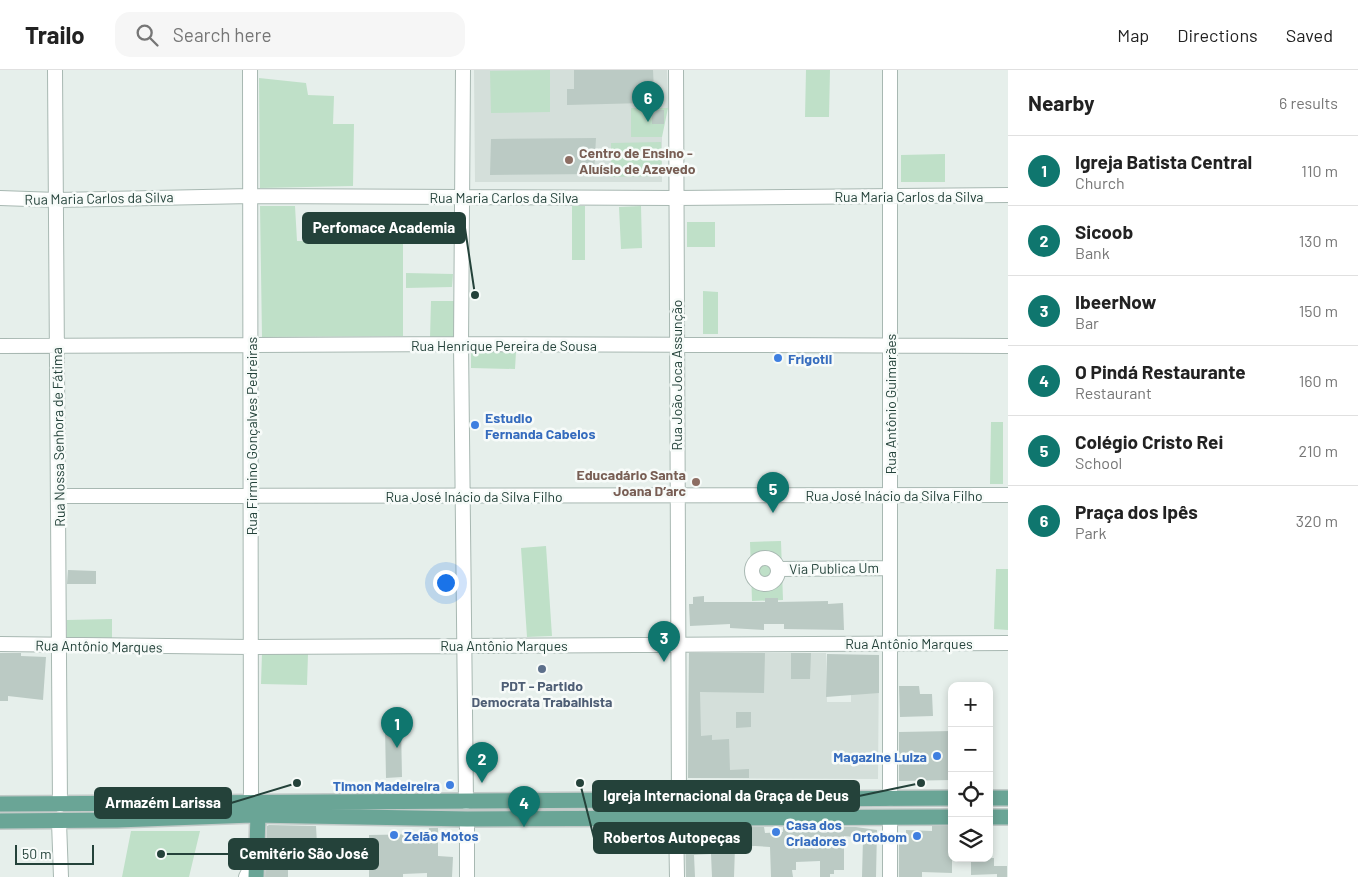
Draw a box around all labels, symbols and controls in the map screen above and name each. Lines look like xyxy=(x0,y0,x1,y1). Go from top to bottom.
search box xyxy=(115,12,465,57)
text: Trailo xyxy=(25,20,85,49)
icon: search xyxy=(133,21,161,49)
text: Search here xyxy=(173,23,272,46)
text: Map xyxy=(1117,24,1149,46)
text: Directions xyxy=(1177,24,1258,46)
text: Saved xyxy=(1286,24,1333,46)
pin: 6 xyxy=(632,81,664,122)
text: Nearby xyxy=(1028,90,1094,115)
text: 6 results xyxy=(1279,93,1338,112)
place label: Centro de Ensino - Aluísio de Azevedo xyxy=(579,144,696,177)
text: Igreja Batista Central xyxy=(1075,150,1252,173)
marker: Centro de Ensino - Aluísio de Azevedo xyxy=(563,154,575,166)
text: 1 xyxy=(1041,161,1047,180)
text: 110 m xyxy=(1301,161,1338,180)
text: Church xyxy=(1075,173,1125,192)
street label: Rua Maria Carlos da Silva xyxy=(24,188,174,208)
street label: Rua Maria Carlos da Silva xyxy=(834,188,984,205)
street label: Rua Maria Carlos da Silva xyxy=(429,189,579,206)
callout: Perfomace Academia xyxy=(303,213,465,243)
text: Perfomace Academia xyxy=(313,218,455,236)
text: Sicoob xyxy=(1075,220,1133,243)
text: 2 xyxy=(1040,231,1048,250)
text: 130 m xyxy=(1299,231,1338,250)
text: Bank xyxy=(1075,243,1110,262)
text: IbeerNow xyxy=(1075,290,1156,313)
street label: Rua João Joca Assunção xyxy=(668,300,685,450)
text: 3 xyxy=(1040,301,1048,320)
text: 150 m xyxy=(1299,301,1338,320)
text: Bar xyxy=(1075,313,1099,332)
street label: Rua Antônio Guimarães xyxy=(882,333,899,474)
street label: Rua Firmino Gonçalves Pedreiras xyxy=(243,337,260,535)
street label: Rua Henrique Pereira de Sousa xyxy=(411,337,597,354)
street label: Rua Nossa Senhora de Fátima xyxy=(48,347,68,527)
place label: Frigotil xyxy=(788,350,832,367)
marker: Frigotil xyxy=(772,352,784,364)
text: O Pindá Restaurante xyxy=(1075,360,1246,383)
text: 4 xyxy=(1039,371,1049,390)
text: 160 m xyxy=(1299,371,1338,390)
text: Restaurant xyxy=(1075,383,1152,402)
place label: Estudio Fernanda Cabelos xyxy=(485,409,595,442)
marker: Estudio Fernanda Cabelos xyxy=(469,419,481,431)
text: Colégio Cristo Rei xyxy=(1075,430,1223,453)
text: 5 xyxy=(1040,441,1048,460)
text: 210 m xyxy=(1299,441,1338,460)
text: School xyxy=(1075,453,1122,472)
place label: Educadário Santa Joana D’arc xyxy=(577,466,686,499)
pin: 5 xyxy=(757,472,789,513)
marker: Educadário Santa Joana D’arc xyxy=(690,476,702,488)
street label: Rua José Inácio da Silva Filho xyxy=(805,487,983,504)
street label: Rua José Inácio da Silva Filho xyxy=(385,488,563,505)
text: Praça dos Ipês xyxy=(1075,500,1198,523)
text: 6 xyxy=(1040,511,1048,530)
text: 320 m xyxy=(1296,511,1338,530)
text: Park xyxy=(1075,523,1106,542)
street label: Via Publica Um xyxy=(789,559,879,577)
your location xyxy=(433,570,459,596)
pin: 3 xyxy=(648,621,680,662)
street label: Rua Antônio Marques xyxy=(845,635,973,652)
street label: Rua Antônio Marques xyxy=(35,636,163,656)
street label: Rua Antônio Marques xyxy=(440,637,568,654)
marker: PDT - Partido Democrata Trabalhista xyxy=(536,663,548,675)
place label: PDT - Partido Democrata Trabalhista xyxy=(471,677,613,710)
map controls xyxy=(948,682,993,862)
button: + xyxy=(948,682,993,727)
pin: 1 xyxy=(381,707,413,748)
button: − xyxy=(948,727,993,772)
pin: 2 xyxy=(466,742,498,783)
place label: Magazine Luiza xyxy=(833,748,927,765)
marker: Magazine Luiza xyxy=(931,750,943,762)
button: locate xyxy=(948,772,993,817)
place label: Timon Madeireira xyxy=(333,777,440,794)
marker: Timon Madeireira xyxy=(444,779,456,791)
callout: Igreja Internacional da Graça de Deus xyxy=(593,781,859,811)
pin: 4 xyxy=(508,786,540,827)
text: Igreja Internacional da Graça de Deus xyxy=(603,786,849,804)
callout: Armazém Larissa xyxy=(95,788,231,818)
text: Armazém Larissa xyxy=(105,793,221,811)
place label: Casa dos Criadores xyxy=(786,816,846,849)
button: layers xyxy=(948,817,993,862)
callout: Robertos Autopeças xyxy=(594,823,751,853)
marker: Casa dos Criadores xyxy=(770,826,782,838)
place label: Zelão Motos xyxy=(404,827,478,844)
text: Robertos Autopeças xyxy=(604,828,741,846)
place label: Ortobom xyxy=(852,828,907,845)
marker: Zelão Motos xyxy=(388,829,400,841)
marker: Ortobom xyxy=(911,830,923,842)
callout: Cemitério São José xyxy=(229,839,378,869)
scale bar xyxy=(15,842,94,865)
text: Cemitério São José xyxy=(239,844,369,862)
text: 50 m xyxy=(22,845,51,862)

